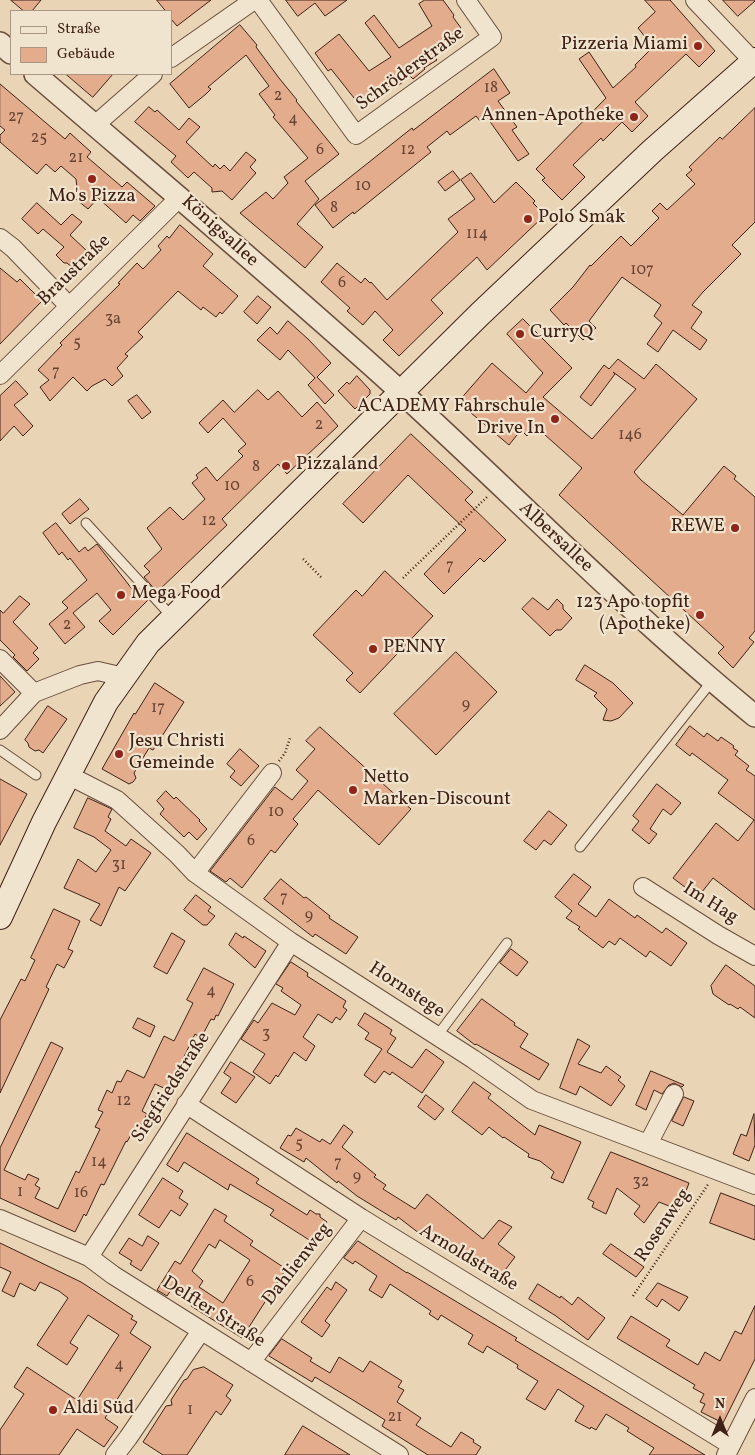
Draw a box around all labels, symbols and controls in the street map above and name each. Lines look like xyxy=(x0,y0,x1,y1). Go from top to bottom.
legend xyxy=(10,10,172,75)
text: Straße xyxy=(57,19,100,40)
street label: Schröderstraße xyxy=(352,23,470,117)
place label: Pizzeria Miami xyxy=(561,35,688,57)
marker: Pizzeria Miami xyxy=(692,40,704,52)
text: Gebäude xyxy=(57,44,115,65)
house number: 18 xyxy=(484,79,498,99)
house number: 2 xyxy=(274,87,282,107)
place label: Annen-Apotheke xyxy=(481,106,624,128)
house number: 27 xyxy=(8,108,24,128)
house number: 4 xyxy=(288,110,298,130)
marker: Annen-Apotheke xyxy=(628,111,640,123)
house number: 25 xyxy=(31,129,47,149)
house number: 6 xyxy=(316,141,324,161)
house number: 12 xyxy=(401,141,415,161)
house number: 21 xyxy=(69,149,83,169)
marker: Mo's Pizza xyxy=(86,173,98,185)
house number: 10 xyxy=(355,177,371,197)
place label: Mo's Pizza xyxy=(48,187,136,209)
street label: Königsallee xyxy=(176,191,262,273)
house number: 8 xyxy=(330,199,338,219)
place label: Polo Smak xyxy=(538,208,625,230)
marker: Polo Smak xyxy=(522,213,534,225)
house number: 114 xyxy=(466,225,488,245)
street label: Braustraße xyxy=(34,231,116,311)
house number: 107 xyxy=(630,261,654,281)
house number: 6 xyxy=(338,274,346,294)
house number: 3a xyxy=(105,310,121,330)
place label: CurryQ xyxy=(530,323,593,345)
marker: CurryQ xyxy=(514,328,526,340)
house number: 5 xyxy=(73,334,81,354)
house number: 7 xyxy=(52,363,60,383)
place label: ACADEMY Fahrschule Drive In xyxy=(357,397,545,441)
marker: ACADEMY Fahrschule Drive In xyxy=(549,413,561,425)
house number: 2 xyxy=(315,416,323,436)
house number: 146 xyxy=(618,426,642,446)
place label: Pizzaland xyxy=(296,455,378,477)
house number: 8 xyxy=(252,458,260,478)
marker: Pizzaland xyxy=(280,460,292,472)
house number: 10 xyxy=(224,477,240,497)
street label: Albersallee xyxy=(513,498,597,578)
house number: 12 xyxy=(202,512,216,532)
place label: REWE xyxy=(671,517,725,539)
marker: REWE xyxy=(729,522,741,534)
house number: 7 xyxy=(446,557,454,577)
place label: Mega Food xyxy=(131,584,221,606)
marker: Mega Food xyxy=(115,589,127,601)
place label: 123 Apo topfit (Apotheke) xyxy=(576,593,690,637)
marker: 123 Apo topfit (Apotheke) xyxy=(694,609,706,621)
house number: 2 xyxy=(63,616,71,636)
place label: PENNY xyxy=(383,638,446,660)
marker: PENNY xyxy=(367,643,379,655)
house number: 9 xyxy=(462,696,470,716)
house number: 17 xyxy=(151,699,165,719)
place label: Jesu Christi Gemeinde xyxy=(129,732,225,776)
marker: Jesu Christi Gemeinde xyxy=(113,748,125,760)
place label: Netto Marken-Discount xyxy=(363,768,511,812)
marker: Netto Marken-Discount xyxy=(347,784,359,796)
house number: 10 xyxy=(268,803,284,823)
house number: 6 xyxy=(247,832,255,852)
house number: 31 xyxy=(112,856,126,876)
street label: Im Hag xyxy=(678,878,742,930)
house number: 7 xyxy=(280,889,288,909)
house number: 9 xyxy=(305,907,313,927)
street label: Hornstege xyxy=(364,958,448,1024)
house number: 4 xyxy=(206,982,216,1002)
house number: 3 xyxy=(262,1025,270,1045)
street label: Siegfriedstraße xyxy=(128,1028,216,1148)
house number: 12 xyxy=(117,1092,131,1112)
house number: 5 xyxy=(295,1135,303,1155)
house number: 14 xyxy=(91,1153,107,1173)
house number: 7 xyxy=(334,1154,342,1174)
house number: 9 xyxy=(353,1168,361,1188)
house number: 32 xyxy=(633,1173,649,1193)
house number: 1 xyxy=(17,1183,23,1203)
house number: 16 xyxy=(74,1184,88,1204)
street label: Rosenweg xyxy=(631,1185,697,1267)
street label: Dahlienweg xyxy=(259,1219,337,1311)
street label: Arnoldstraße xyxy=(414,1220,522,1298)
street label: Delfter Straße xyxy=(157,1272,269,1354)
house number: 6 xyxy=(246,1273,254,1293)
house number: 4 xyxy=(114,1356,124,1376)
north arrow xyxy=(695,1395,745,1445)
text: N xyxy=(715,1395,725,1414)
place label: Aldi Süd xyxy=(63,1399,134,1421)
house number: 1 xyxy=(187,1401,193,1421)
marker: Aldi Süd xyxy=(47,1404,59,1416)
house number: 21 xyxy=(388,1408,402,1428)

